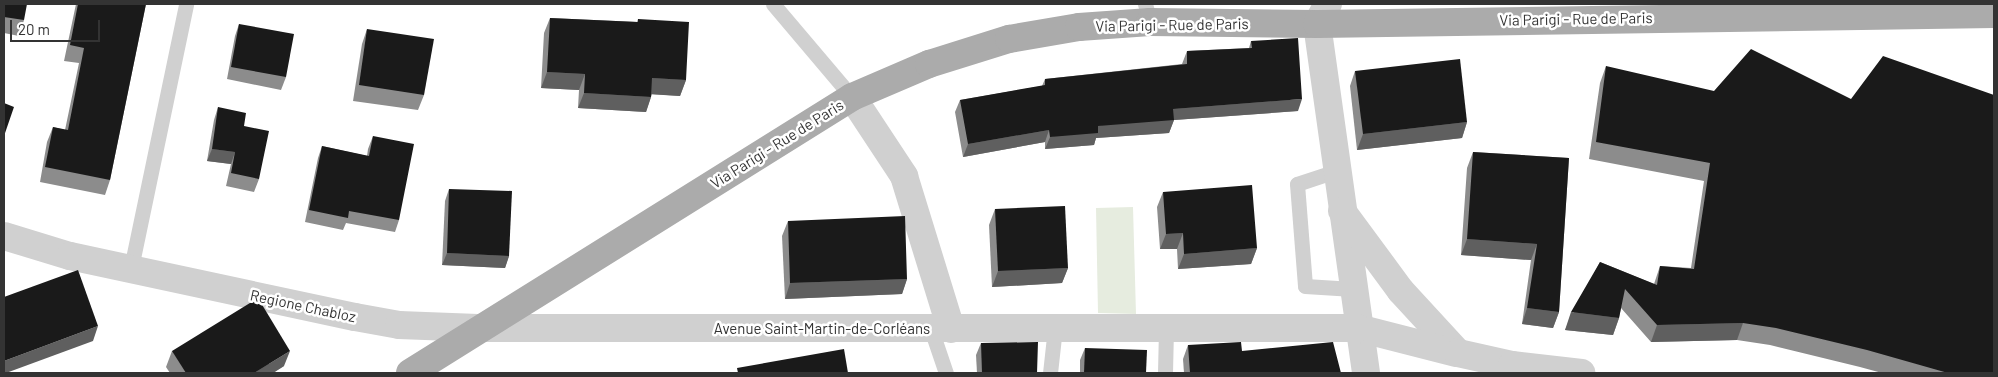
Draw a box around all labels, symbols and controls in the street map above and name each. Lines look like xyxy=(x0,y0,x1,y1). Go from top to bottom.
street label: Via Parigi - Rue de Paris xyxy=(1499,9,1653,29)
scale bar xyxy=(12,10,102,42)
street label: Via Parigi - Rue de Paris xyxy=(1095,15,1249,35)
text: 20 m xyxy=(18,20,50,38)
street label: Via Parigi - Rue de Paris xyxy=(707,96,847,192)
street label: Regione Chabloz xyxy=(249,286,357,326)
street label: Avenue Saint-Martin-de-Corléans xyxy=(714,320,930,338)

